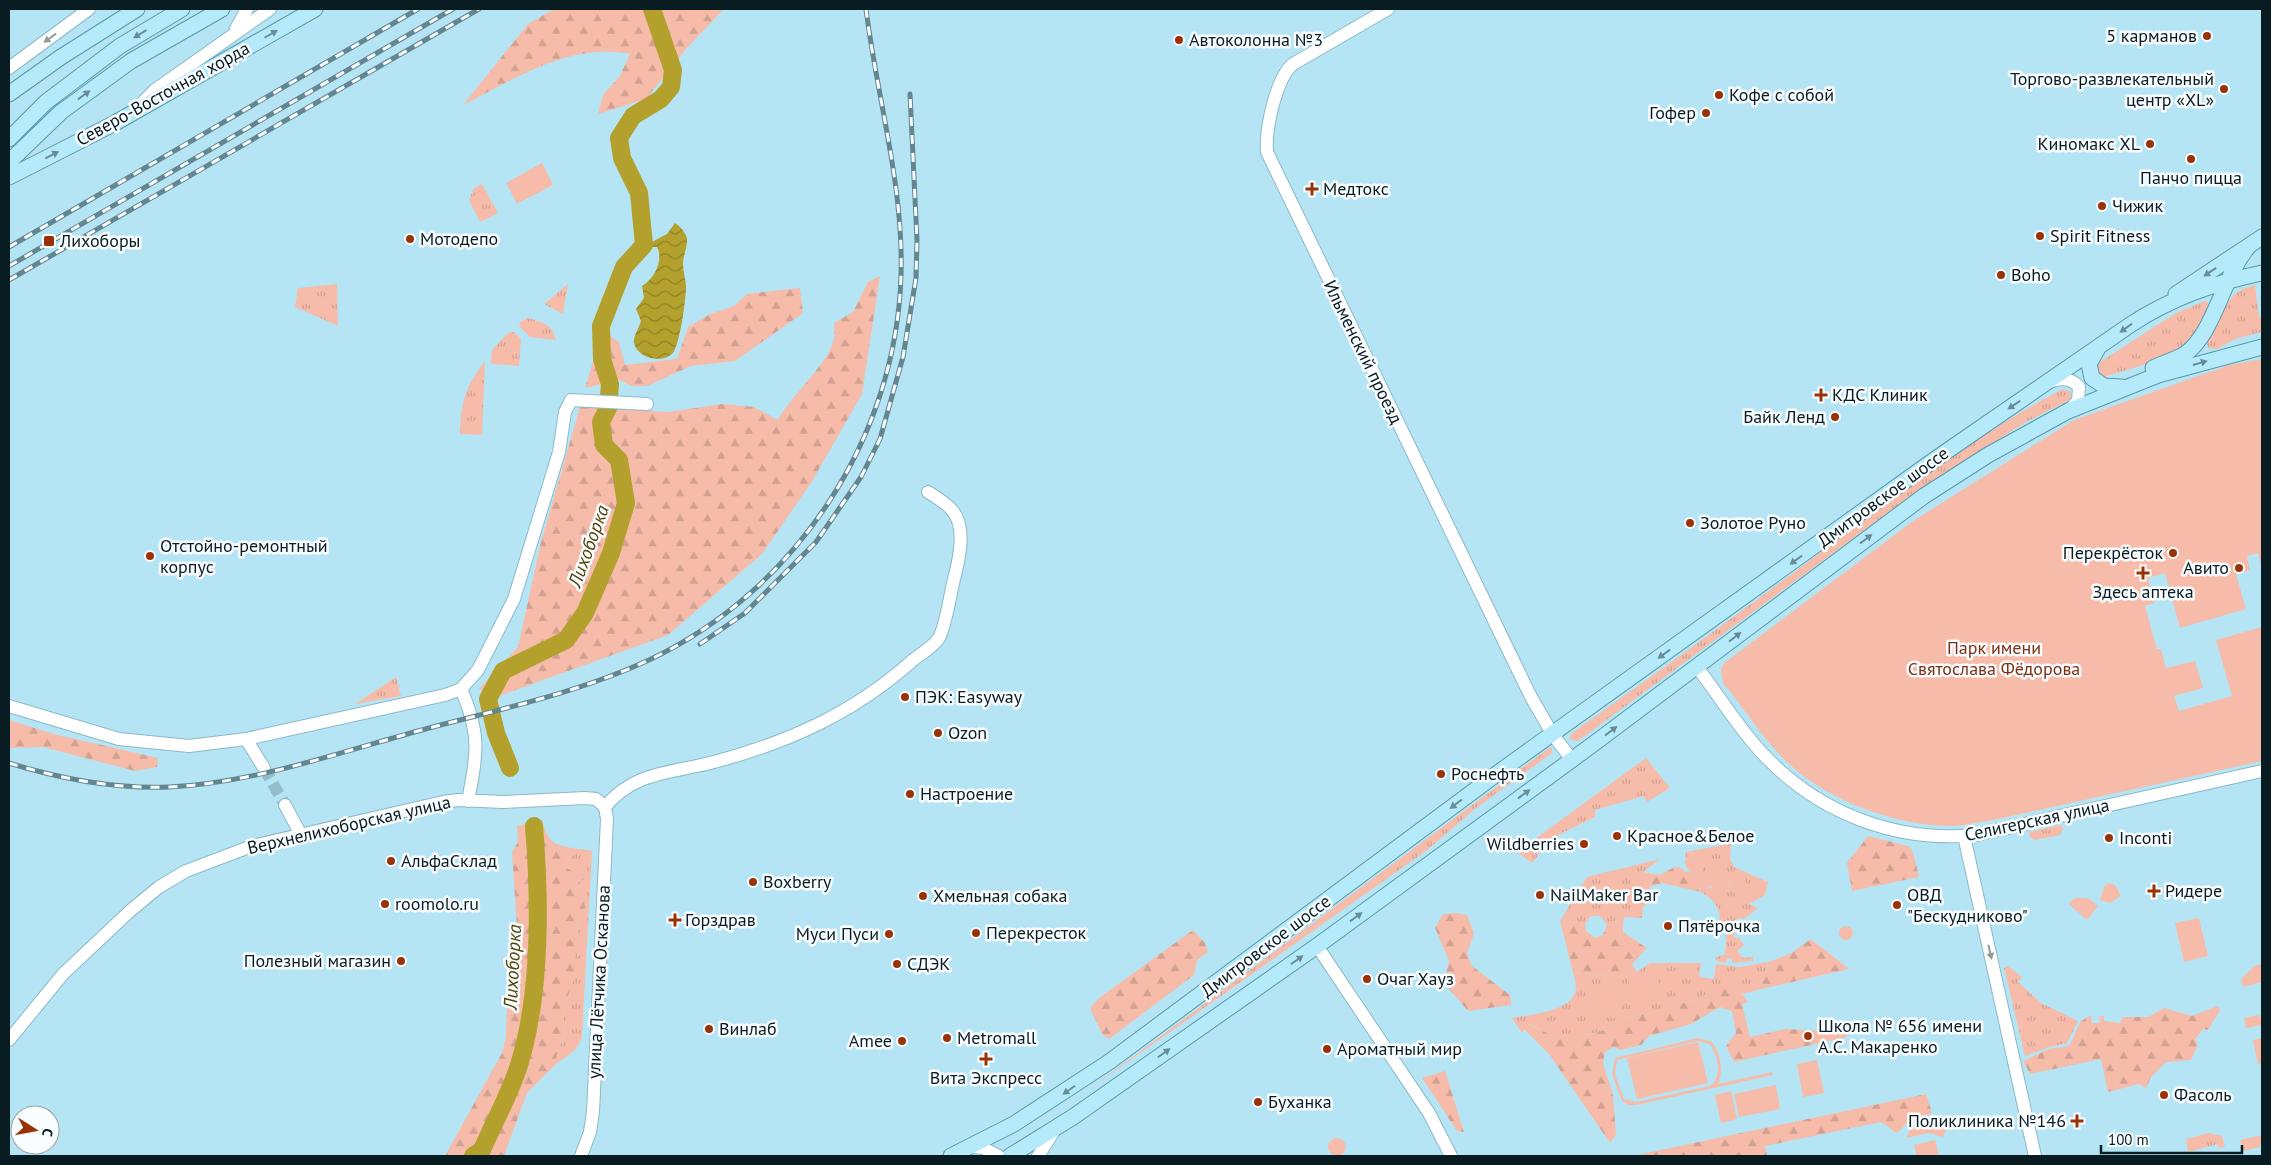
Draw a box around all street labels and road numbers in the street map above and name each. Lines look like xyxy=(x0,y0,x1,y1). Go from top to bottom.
street label: Северо-Восточная хорда xyxy=(72,36,254,151)
street label: Ильменский проезд xyxy=(1319,276,1408,428)
street label: Дмитровское шоссе xyxy=(1813,441,1953,552)
street label: Верхнелихоборская улица xyxy=(245,790,453,859)
street label: Селигерская улица xyxy=(1962,793,2111,846)
street label: улица Лётчика Осканова xyxy=(582,884,615,1080)
street label: Дмитровское шоссе xyxy=(1196,889,1335,1002)

